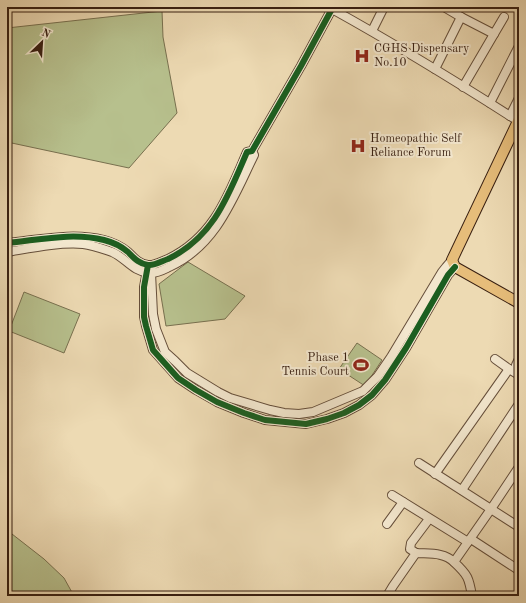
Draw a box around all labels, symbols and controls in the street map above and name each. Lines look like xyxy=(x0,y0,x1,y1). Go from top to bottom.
north arrow xyxy=(22,22,62,62)
text: N xyxy=(39,28,52,41)
place label: CGHS Dispensary No.10 xyxy=(374,43,470,69)
hospital icon: CGHS Dispensary No.10 xyxy=(353,47,371,65)
place label: Homeopathic Self Reliance Forum xyxy=(370,133,462,159)
hospital icon: Homeopathic Self Reliance Forum xyxy=(349,137,367,155)
place label: Phase 1 Tennis Court xyxy=(281,352,349,378)
sports icon: Phase 1 Tennis Court xyxy=(352,356,370,374)

